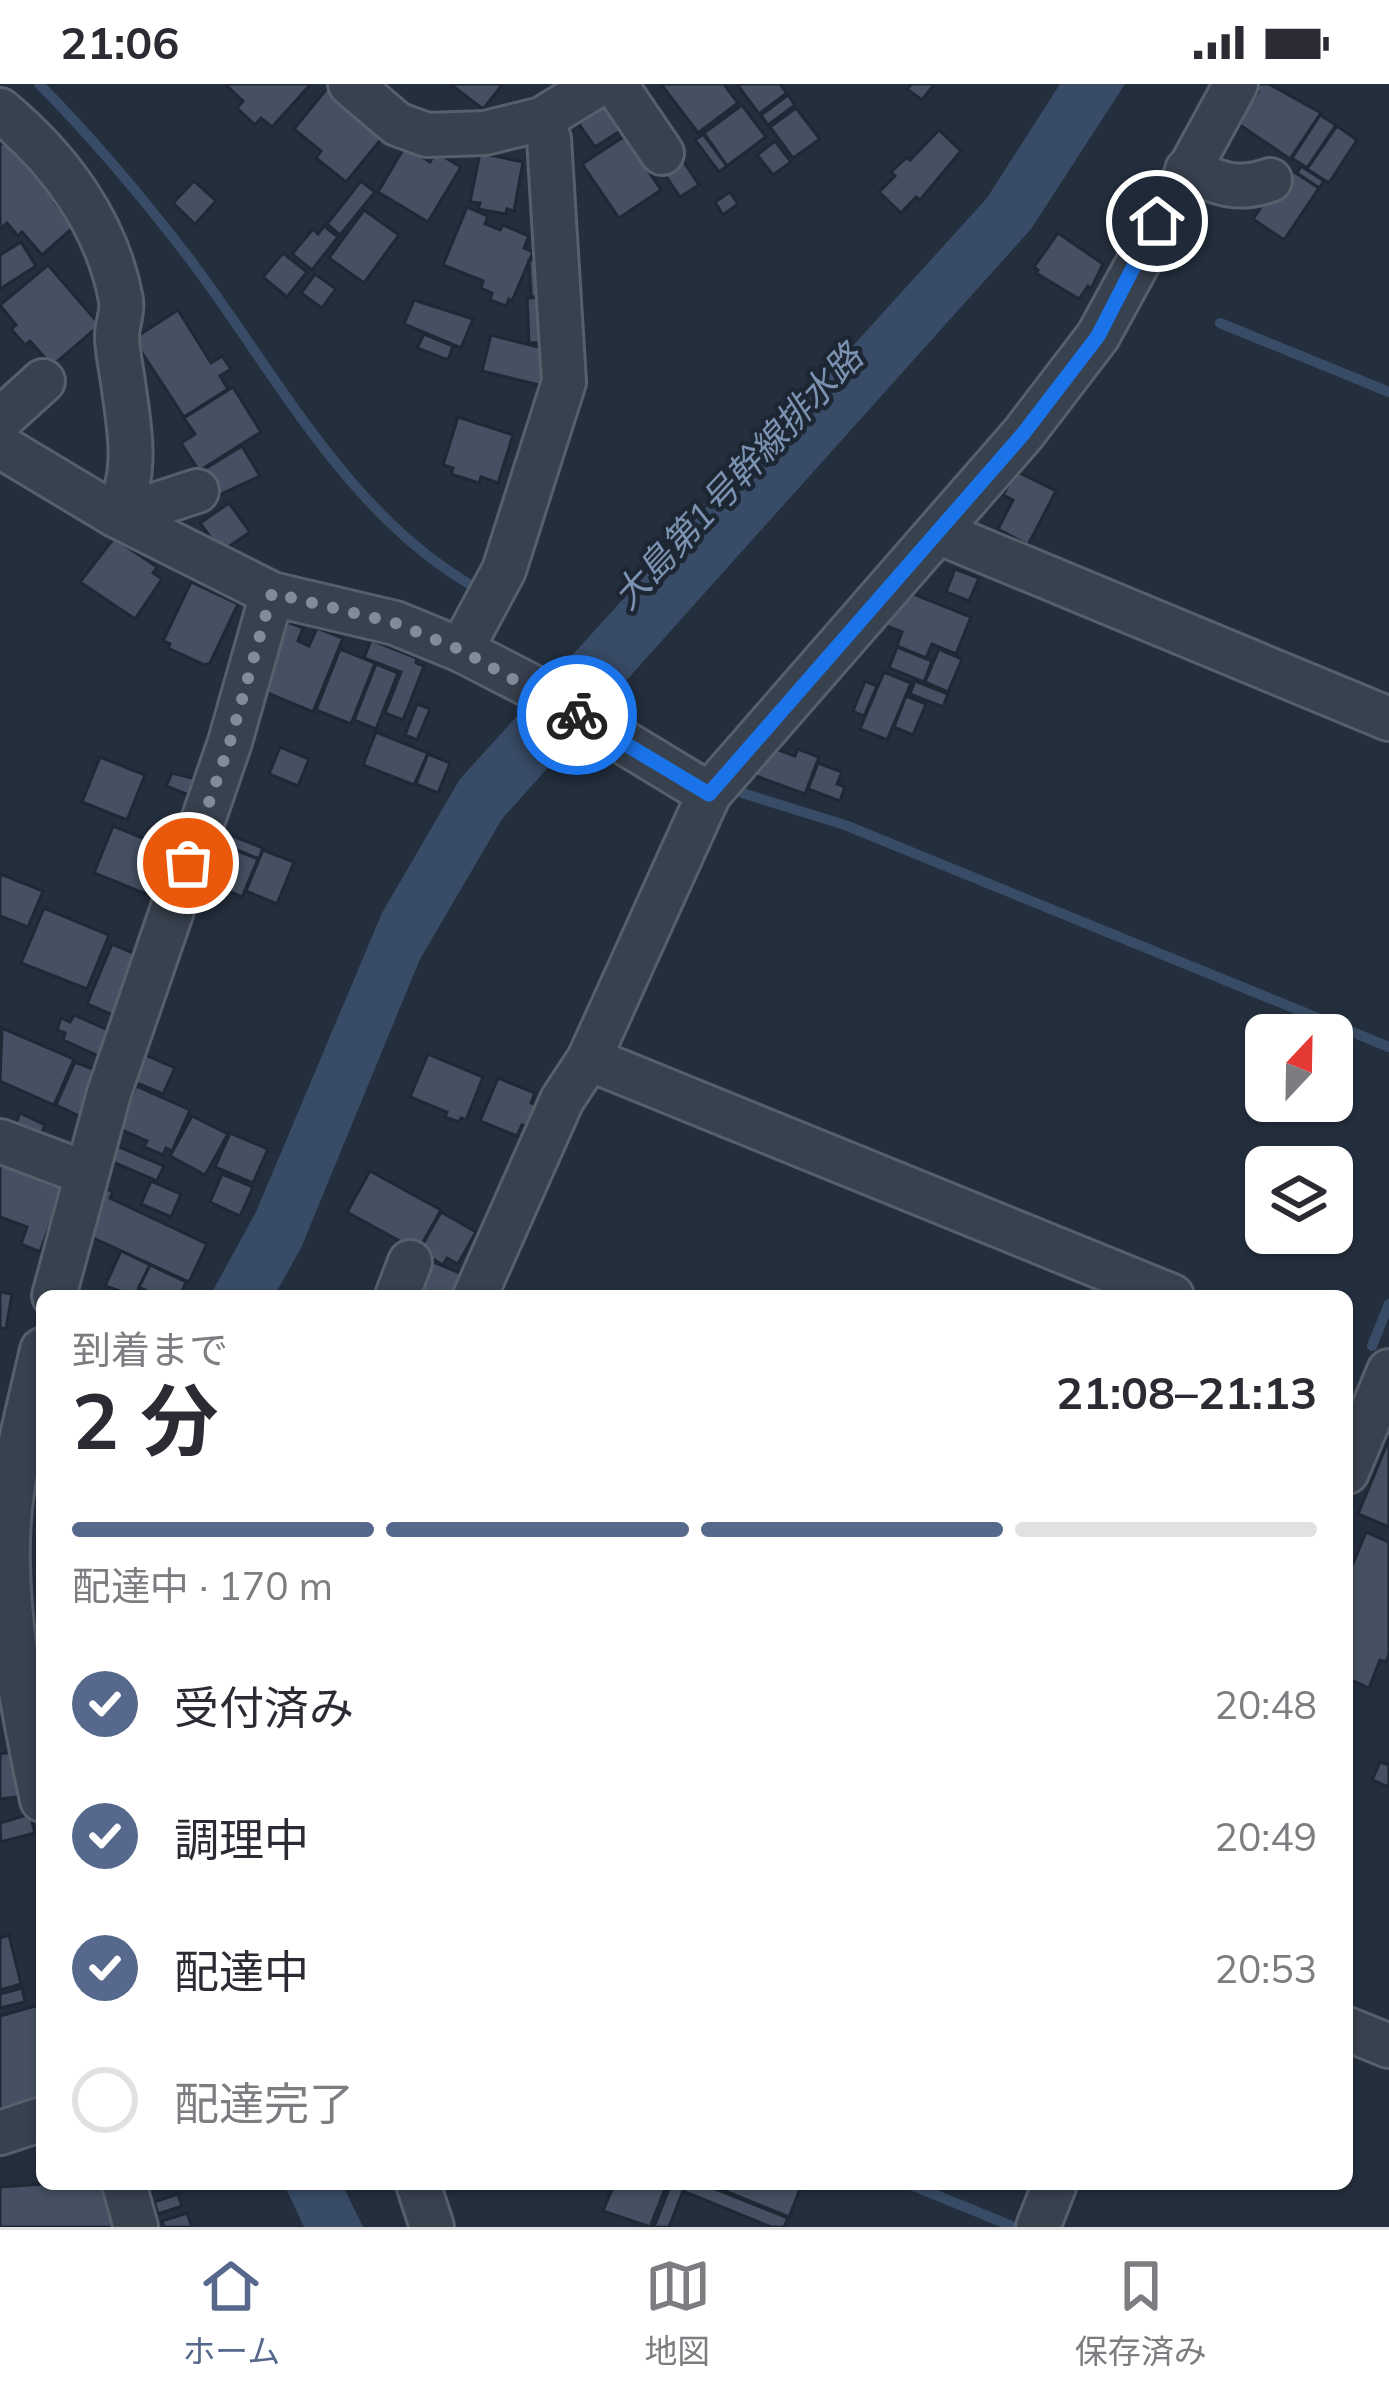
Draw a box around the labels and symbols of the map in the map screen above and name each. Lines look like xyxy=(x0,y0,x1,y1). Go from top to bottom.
pin xyxy=(1106,170,1208,272)
water label: 大島第1号幹線排水路 xyxy=(603,332,873,618)
courier xyxy=(517,655,637,775)
pin xyxy=(137,812,239,914)
north arrow xyxy=(1245,1014,1353,1122)

